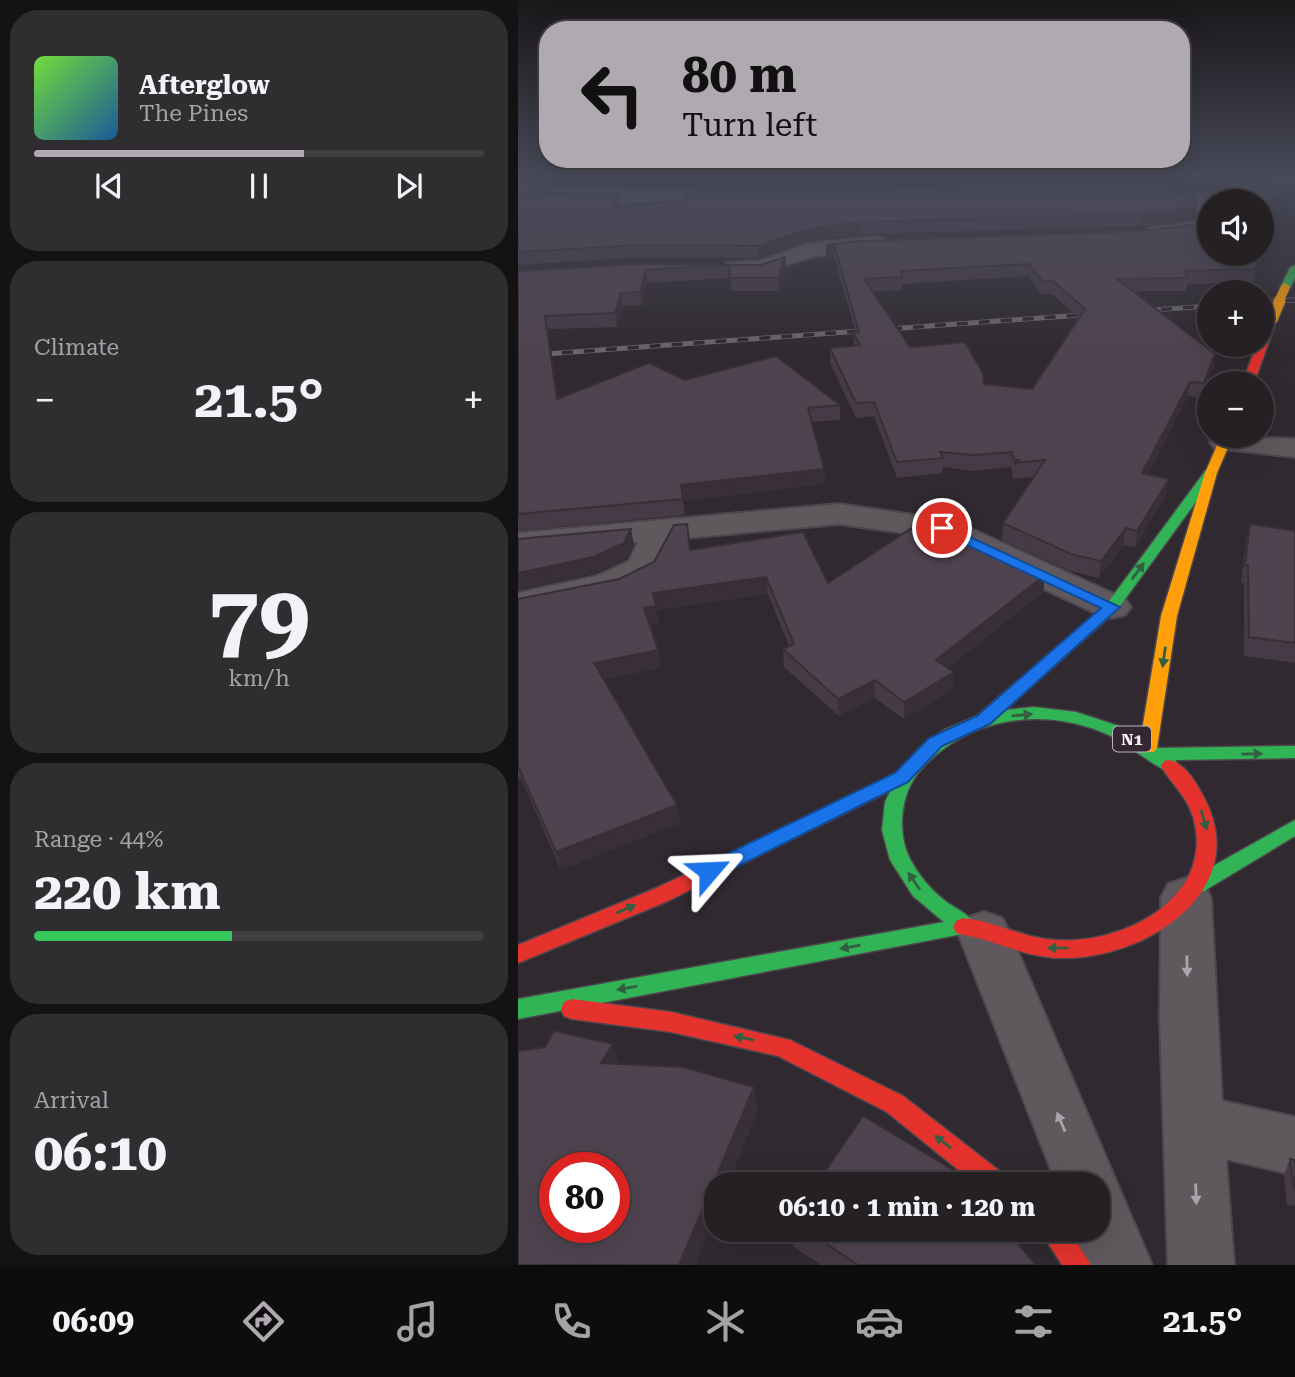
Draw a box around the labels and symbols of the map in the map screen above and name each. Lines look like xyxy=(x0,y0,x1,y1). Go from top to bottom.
pin xyxy=(912,498,972,558)
one-way arrow xyxy=(1131,562,1145,581)
one-way arrow xyxy=(1158,647,1169,669)
one-way arrow xyxy=(1011,709,1033,720)
road number: N1 xyxy=(1113,726,1151,752)
one-way arrow xyxy=(1241,748,1263,759)
one-way arrow xyxy=(1199,809,1210,831)
position arrow xyxy=(672,834,746,908)
one-way arrow xyxy=(908,872,921,891)
one-way arrow xyxy=(616,903,637,914)
one-way arrow xyxy=(839,942,861,953)
one-way arrow xyxy=(1046,942,1068,954)
one-way arrow xyxy=(1182,956,1193,978)
one-way arrow xyxy=(615,983,637,994)
one-way arrow xyxy=(733,1033,755,1044)
one-way arrow xyxy=(1055,1112,1067,1132)
one-way arrow xyxy=(935,1135,953,1150)
speed limit sign: 80 xyxy=(539,1152,630,1243)
one-way arrow xyxy=(1191,1183,1202,1205)

